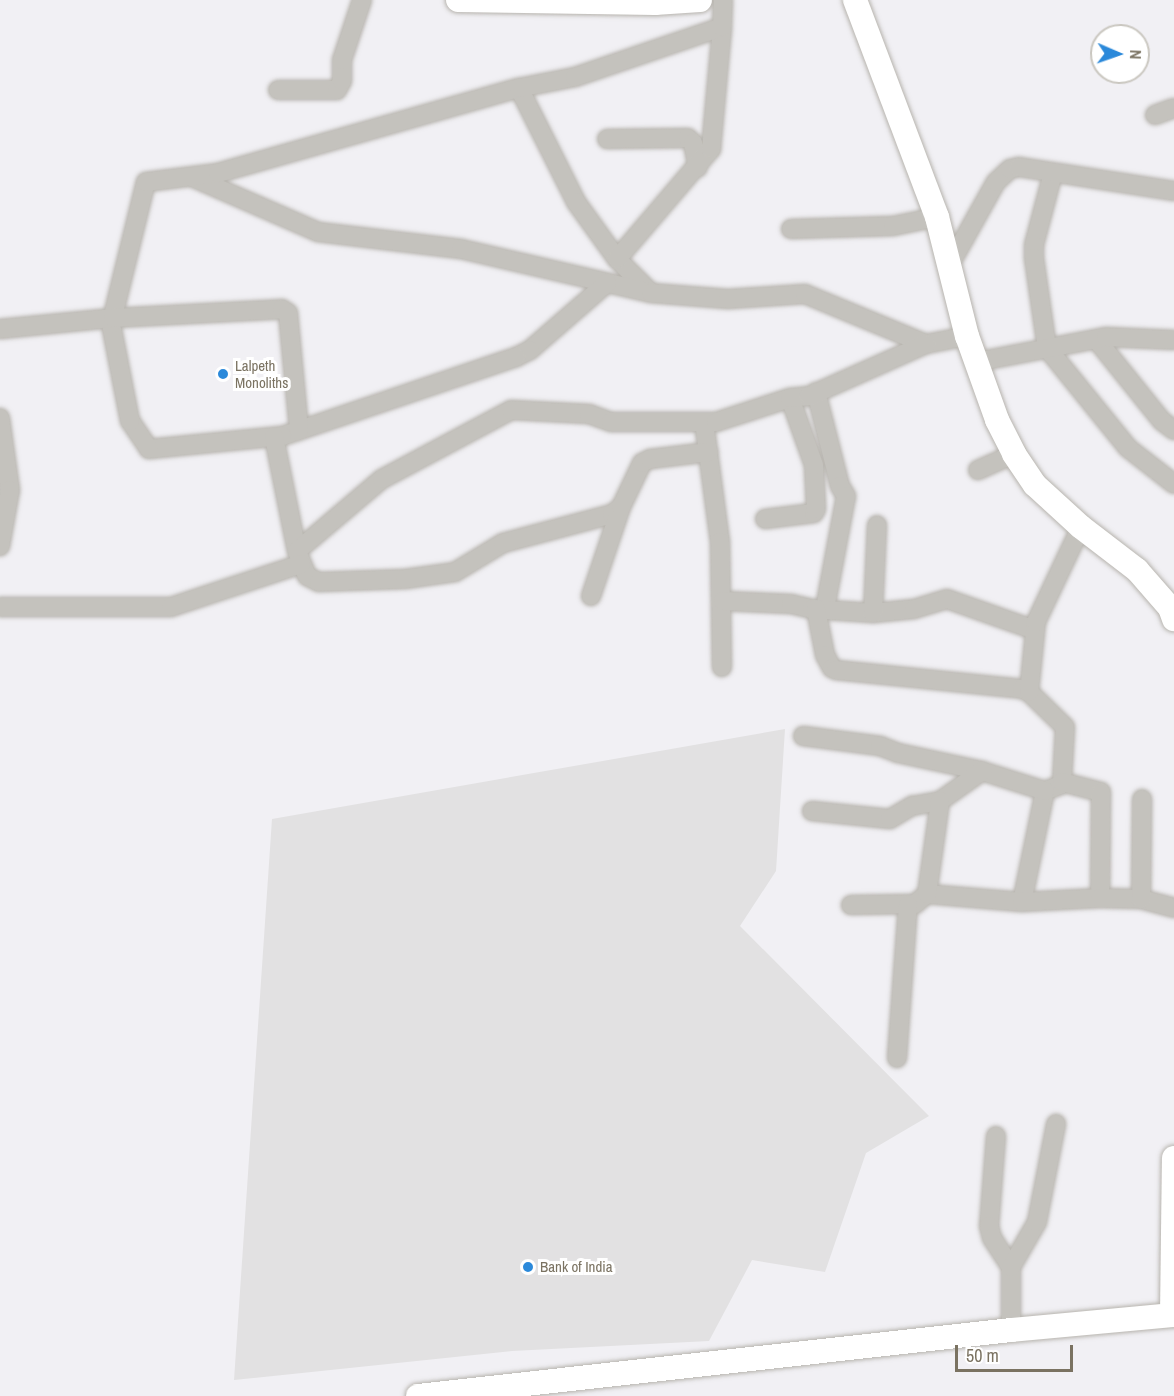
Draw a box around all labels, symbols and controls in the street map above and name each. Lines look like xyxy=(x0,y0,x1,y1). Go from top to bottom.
north arrow xyxy=(1090,24,1150,84)
text: N xyxy=(1125,49,1147,60)
place label: Lalpeth Monoliths xyxy=(235,356,288,391)
marker: Lalpeth Monoliths xyxy=(216,367,230,381)
place label: Bank of India xyxy=(540,1258,612,1276)
marker: Bank of India xyxy=(521,1260,535,1274)
scale bar xyxy=(958,1333,1076,1371)
text: 50 m xyxy=(966,1343,999,1368)

